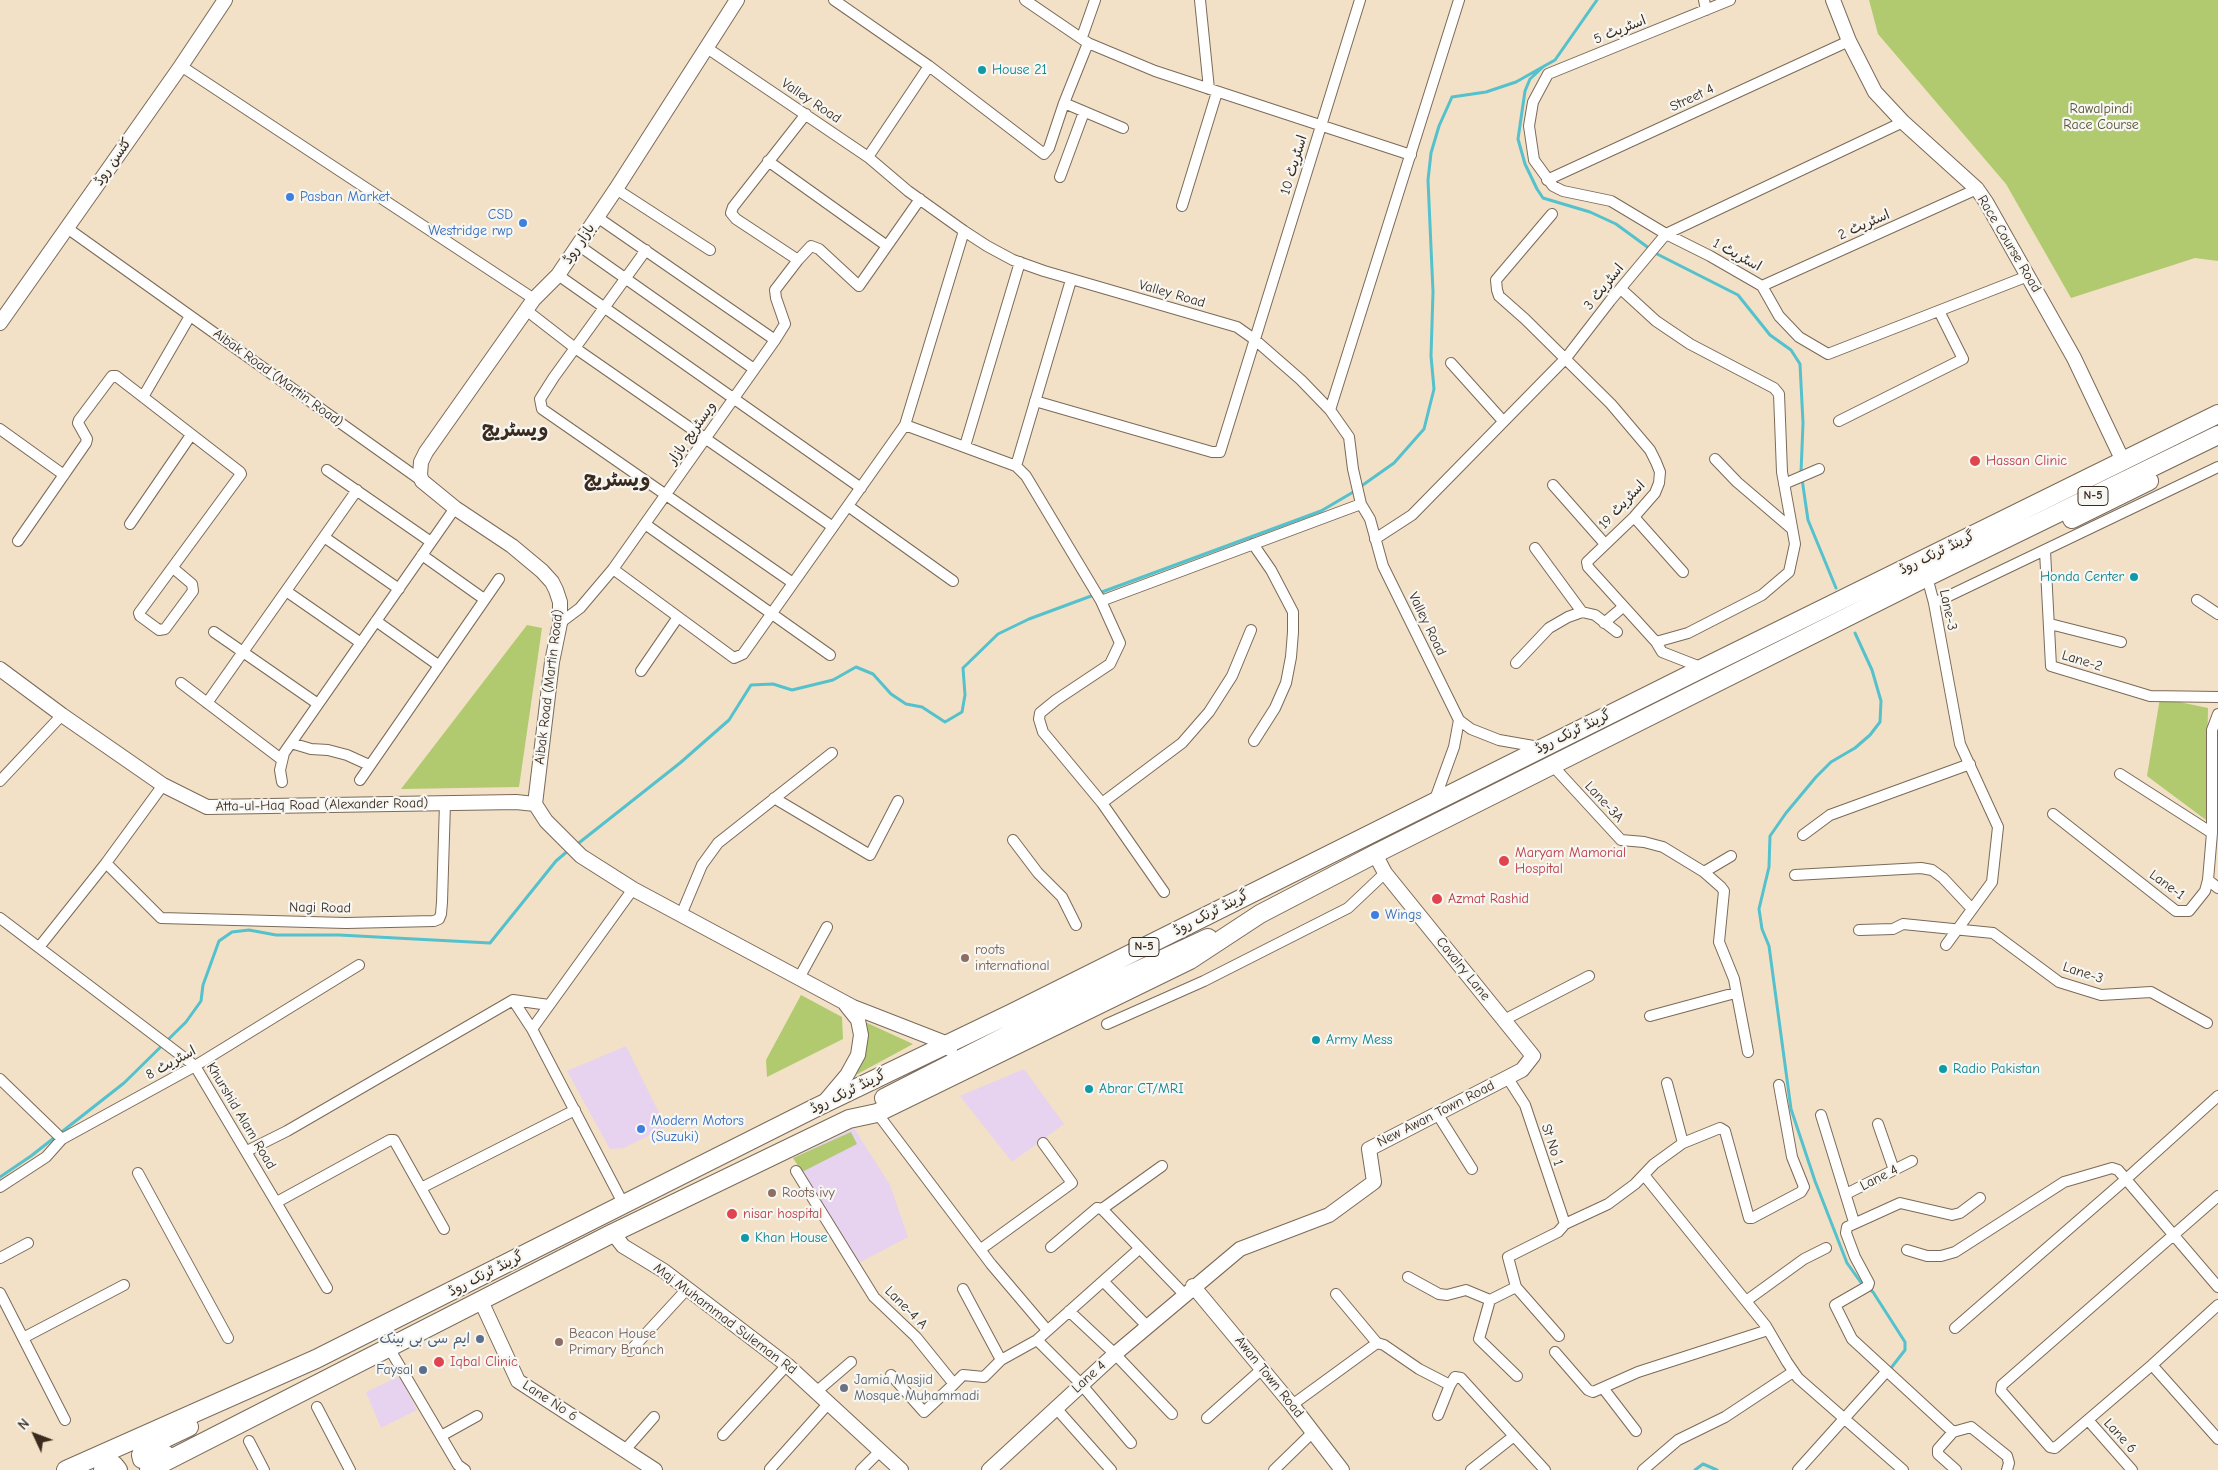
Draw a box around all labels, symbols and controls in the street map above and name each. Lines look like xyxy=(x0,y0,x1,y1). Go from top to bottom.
street label: اسٹریٹ 5 xyxy=(1591,12,1649,48)
place label: House 21 xyxy=(992,62,1047,78)
marker: House 21 xyxy=(976,64,988,76)
street label: Valley Road xyxy=(778,75,844,127)
street label: Street 4 xyxy=(1667,81,1717,115)
park label: Rawalpindi Race Course xyxy=(2063,101,2139,134)
street label: اسٹریٹ 10 xyxy=(1277,133,1311,197)
street label: کٹسن روڈ xyxy=(91,135,135,189)
place label: Pasban Market xyxy=(300,189,389,205)
marker: Pasban Market xyxy=(284,191,296,203)
street label: Race Course Road xyxy=(1973,192,2045,296)
street label: اسٹریٹ 2 xyxy=(1836,206,1892,244)
place label: CSD Westridge rwp xyxy=(428,207,513,240)
marker: CSD Westridge rwp xyxy=(517,217,529,229)
street label: بازار روڈ xyxy=(559,221,599,267)
street label: اسٹریٹ 1 xyxy=(1710,235,1764,275)
street label: اسٹریٹ 3 xyxy=(1580,261,1628,313)
street label: Valley Road xyxy=(1137,277,1207,311)
street label: Aibak Road (Martin Road) xyxy=(210,325,346,431)
street label: ویسٹریج بازار xyxy=(664,398,720,468)
district label: ویسٹریج xyxy=(482,420,548,442)
place label: Hassan Clinic xyxy=(1986,453,2067,469)
marker: Hassan Clinic xyxy=(1968,454,1982,468)
district label: ویسٹریج xyxy=(584,470,650,492)
street label: اسٹریٹ 19 xyxy=(1595,477,1649,533)
road number: N-5 xyxy=(2078,486,2108,506)
street label: گرینڈ ٹرنک روڈ xyxy=(1896,527,1978,579)
place label: Honda Center xyxy=(2040,569,2124,585)
marker: Honda Center xyxy=(2128,571,2140,583)
street label: Lane-3 xyxy=(1935,588,1961,632)
street label: Valley Road xyxy=(1404,590,1450,658)
street label: Aibak Road (Martin Road) xyxy=(531,608,567,766)
street label: Lane-2 xyxy=(2060,647,2104,675)
street label: گرینڈ ٹرنک روڈ xyxy=(1532,706,1614,758)
street label: Lane-3A xyxy=(1581,778,1627,826)
street label: Atta-ul-Haq Road (Alexander Road) xyxy=(216,795,428,815)
place label: Maryam Mamorial Hospital xyxy=(1515,845,1626,878)
marker: Maryam Mamorial Hospital xyxy=(1497,854,1511,868)
street label: Lane-1 xyxy=(2146,866,2188,904)
street label: گرینڈ ٹرنک روڈ xyxy=(1171,887,1251,939)
place label: Azmat Rashid xyxy=(1448,891,1529,907)
marker: Azmat Rashid xyxy=(1430,892,1444,906)
street label: Nagi Road xyxy=(289,899,351,917)
place label: Wings xyxy=(1385,907,1421,923)
marker: Wings xyxy=(1369,909,1381,921)
street label: Cavalry Lane xyxy=(1432,934,1494,1004)
road number: N-5 xyxy=(1129,938,1159,956)
place label: roots international xyxy=(975,942,1050,974)
marker: roots international xyxy=(959,952,971,964)
street label: Lane-3 xyxy=(2061,959,2105,987)
place label: Army Mess xyxy=(1326,1032,1393,1048)
marker: Army Mess xyxy=(1310,1034,1322,1046)
street label: اسٹریٹ 8 xyxy=(143,1042,199,1084)
street label: Khurshid Alam Road xyxy=(202,1060,280,1172)
place label: Radio Pakistan xyxy=(1953,1061,2040,1077)
marker: Radio Pakistan xyxy=(1937,1063,1949,1075)
street label: گرینڈ ٹرنک روڈ xyxy=(807,1066,889,1118)
street label: New Awan Town Road xyxy=(1375,1077,1497,1151)
place label: Abrar CT/MRI xyxy=(1099,1081,1184,1097)
marker: Abrar CT/MRI xyxy=(1083,1083,1095,1095)
place label: Modern Motors (Suzuki) xyxy=(651,1113,744,1146)
street label: St No 1 xyxy=(1537,1122,1567,1168)
marker: Modern Motors (Suzuki) xyxy=(635,1123,647,1135)
street label: Lane 4 xyxy=(1857,1161,1901,1195)
place label: Roots ivy xyxy=(782,1185,835,1201)
marker: Roots ivy xyxy=(766,1187,778,1199)
place label: nisar hospital xyxy=(743,1206,822,1222)
marker: nisar hospital xyxy=(725,1207,739,1221)
place label: Khan House xyxy=(755,1230,827,1246)
marker: Khan House xyxy=(739,1232,751,1244)
street label: گرینڈ ٹرنک روڈ xyxy=(446,1248,526,1300)
street label: Maj Muhammad Suleman Rd xyxy=(650,1260,800,1378)
street label: Lane-4 A xyxy=(881,1283,931,1333)
place label: Beacon House Primary Branch xyxy=(569,1326,664,1358)
place label: ایم سی بی بینک xyxy=(379,1331,470,1347)
marker: ایم سی بی بینک xyxy=(474,1333,486,1345)
street label: Awan Town Road xyxy=(1231,1333,1307,1421)
marker: Beacon House Primary Branch xyxy=(553,1336,565,1348)
place label: Iqbal Clinic xyxy=(450,1354,518,1370)
marker: Iqbal Clinic xyxy=(432,1355,446,1369)
street label: Lane 4 xyxy=(1068,1357,1110,1397)
place label: Faysal xyxy=(376,1362,413,1378)
marker: Faysal xyxy=(417,1364,429,1376)
place label: Jamia Masjid Mosque Muhammadi xyxy=(854,1372,979,1404)
street label: Lane No 6 xyxy=(519,1377,581,1425)
marker: Jamia Masjid Mosque Muhammadi xyxy=(838,1382,850,1394)
north arrow xyxy=(10,1410,60,1460)
text: N xyxy=(14,1415,33,1434)
street label: Lane 6 xyxy=(2100,1415,2140,1457)

